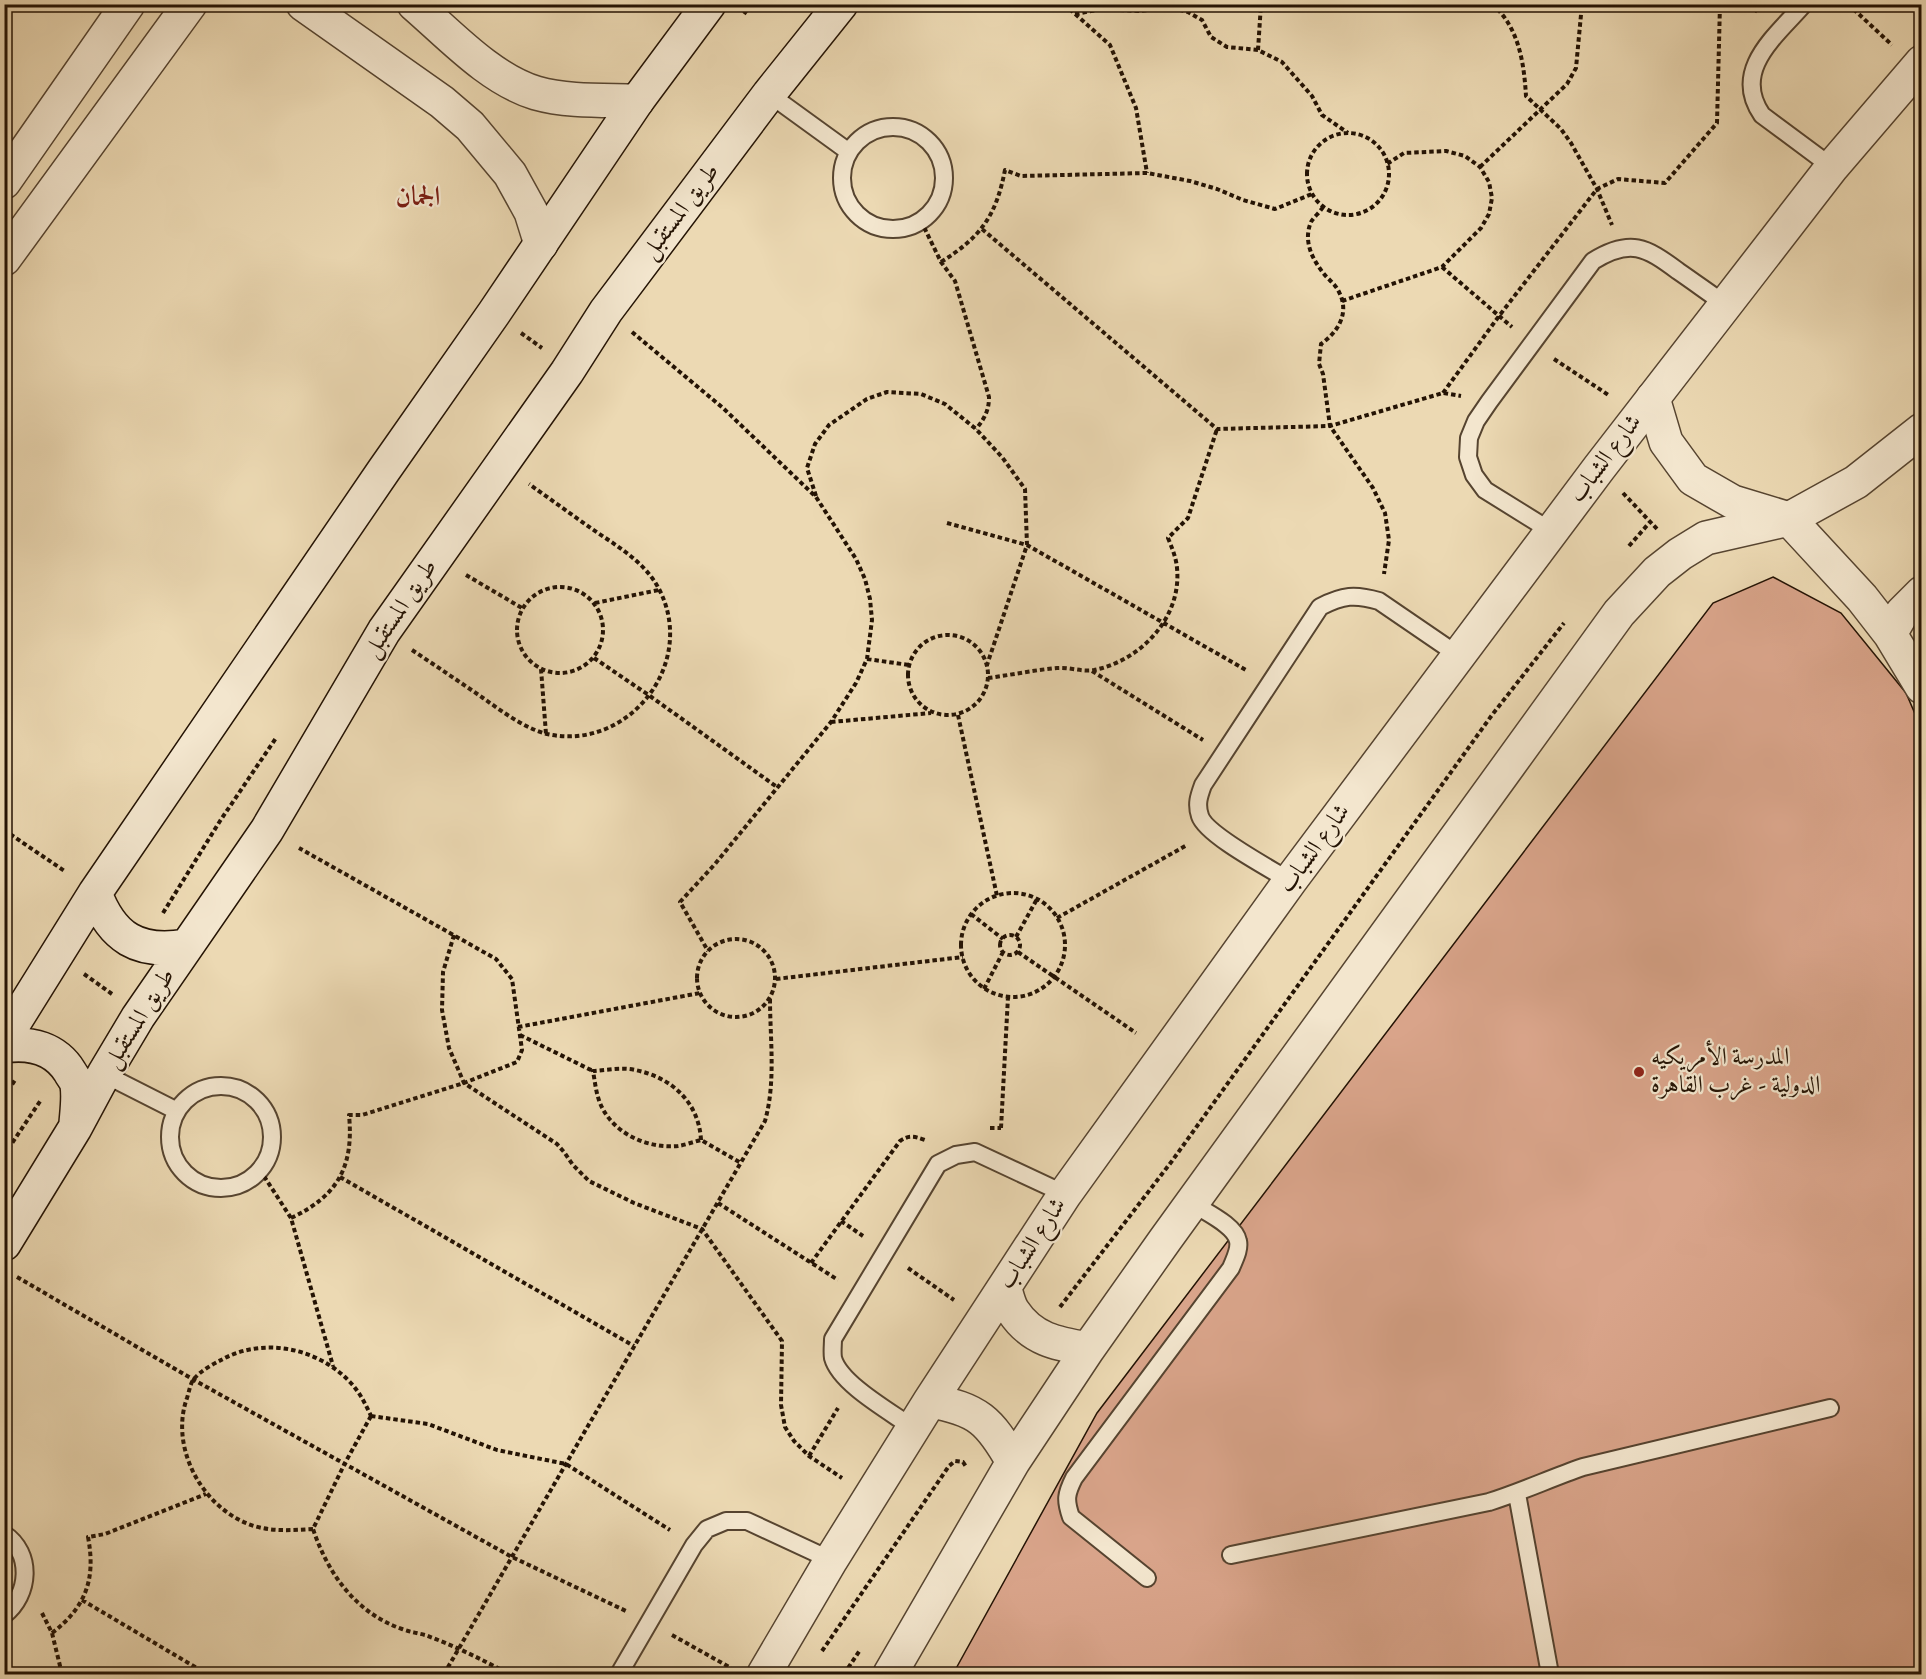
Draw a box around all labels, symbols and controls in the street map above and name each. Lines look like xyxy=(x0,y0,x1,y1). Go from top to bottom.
street label: طريق المستقبل xyxy=(634,157,728,267)
district label: الجمان xyxy=(396,179,440,218)
street label: شارع الشباب xyxy=(1561,407,1651,511)
street label: طريق المستقبل xyxy=(355,553,447,665)
street label: شارع الشباب xyxy=(1271,797,1360,901)
street label: طريق المستقبل xyxy=(96,962,184,1076)
place label: المدرسة الأمريكيه الدولية - غرب القاهرة xyxy=(1651,1040,1821,1103)
marker: المدرسة الأمريكيه الدولية - غرب القاهرة xyxy=(1632,1065,1646,1079)
street label: شارع الشباب xyxy=(991,1191,1076,1297)

